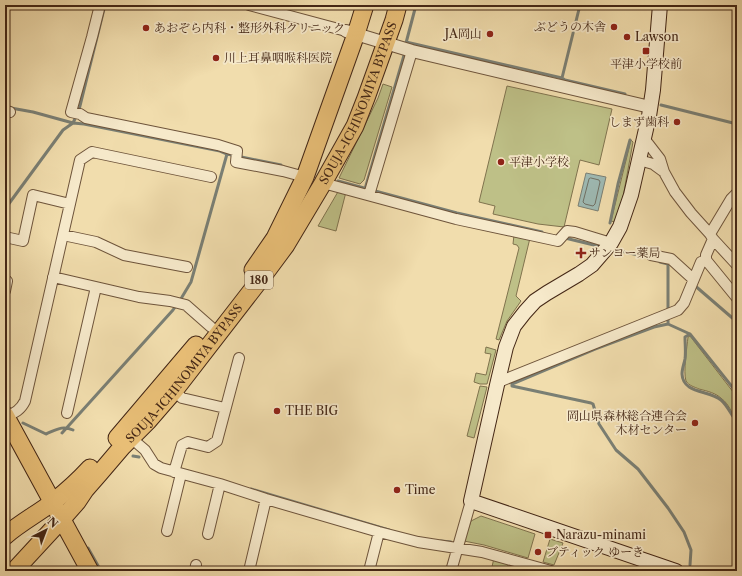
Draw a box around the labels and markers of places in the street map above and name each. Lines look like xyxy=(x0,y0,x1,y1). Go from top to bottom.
place label: ぶどうの木舎 xyxy=(534,19,606,34)
place label: あおぞら内科・整形外科クリニック xyxy=(154,20,345,35)
marker: ぶどうの木舎 xyxy=(609,22,619,32)
marker: あおぞら内科・整形外科クリニック xyxy=(141,23,151,33)
place label: JA岡山 xyxy=(443,26,482,41)
marker: JA岡山 xyxy=(485,29,495,39)
place label: Lawson xyxy=(635,29,679,44)
marker: Lawson xyxy=(622,32,632,42)
marker: 平津小学校前 xyxy=(641,46,651,56)
place label: 川上耳鼻咽喉科医院 xyxy=(224,50,332,65)
marker: 川上耳鼻咽喉科医院 xyxy=(211,53,221,63)
place label: 平津小学校前 xyxy=(610,56,682,71)
place label: しまず歯科 xyxy=(609,114,669,129)
marker: しまず歯科 xyxy=(672,117,682,127)
place label: 平津小学校 xyxy=(509,154,569,169)
marker: 平津小学校 xyxy=(496,157,506,167)
place label: サンヨー薬局 xyxy=(589,245,660,260)
marker: サンヨー薬局 xyxy=(576,248,586,258)
place label: THE BIG xyxy=(285,403,338,418)
marker: THE BIG xyxy=(272,406,282,416)
place label: 岡山県森林総合連合会 木材センター xyxy=(567,408,687,437)
marker: 岡山県森林総合連合会 木材センター xyxy=(690,418,700,428)
place label: Time xyxy=(405,482,436,497)
marker: Time xyxy=(392,485,402,495)
place label: Narazu-minami xyxy=(556,527,646,542)
marker: Narazu-minami xyxy=(543,530,553,540)
place label: ブティック ゆーき xyxy=(546,544,644,559)
marker: ブティック ゆーき xyxy=(533,547,543,557)

